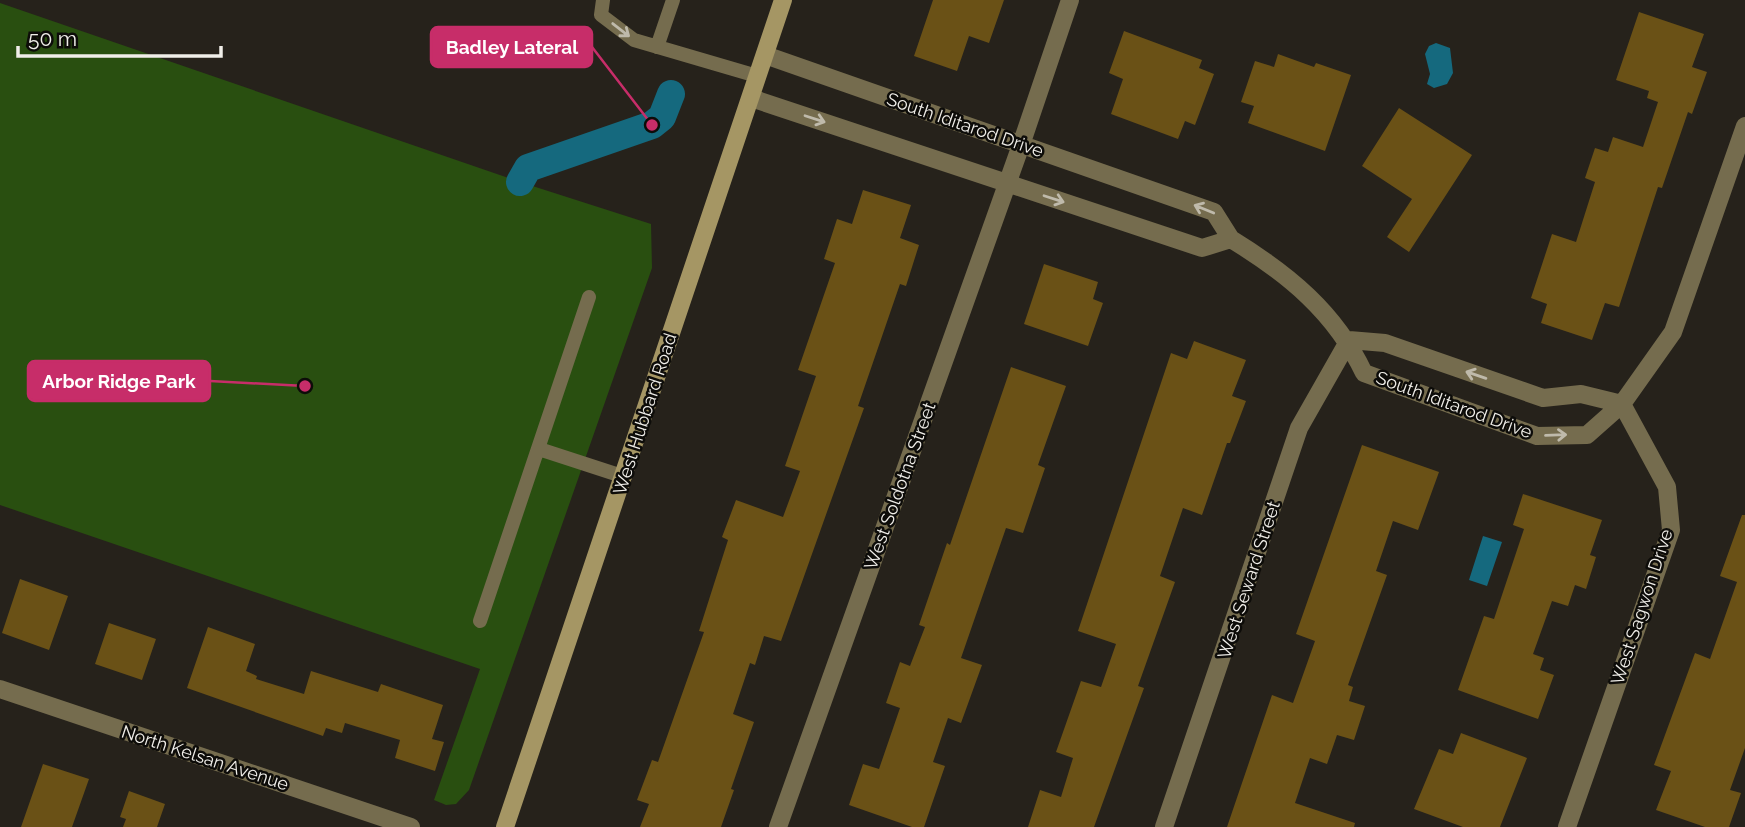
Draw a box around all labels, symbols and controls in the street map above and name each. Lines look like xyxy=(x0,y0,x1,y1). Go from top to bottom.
scale bar xyxy=(18,14,220,58)
one-way arrow xyxy=(611,23,629,38)
text: 50 m xyxy=(28,26,77,51)
callout: Badley Lateral xyxy=(431,27,592,67)
text: Badley Lateral xyxy=(446,36,579,58)
street label: South Iditarod Drive xyxy=(884,88,1047,161)
one-way arrow xyxy=(804,114,826,126)
one-way arrow xyxy=(1043,194,1065,206)
one-way arrow xyxy=(1194,202,1215,215)
street label: West Hubbard Road xyxy=(608,330,681,497)
callout: Arbor Ridge Park xyxy=(28,361,210,401)
street label: South Iditarod Drive xyxy=(1373,367,1535,443)
one-way arrow xyxy=(1466,368,1488,380)
text: Arbor Ridge Park xyxy=(42,370,196,392)
street label: West Soldotna Street xyxy=(859,399,940,572)
one-way arrow xyxy=(1545,429,1568,442)
street label: West Seward Street xyxy=(1213,498,1284,661)
street label: West Sagwon Drive xyxy=(1606,526,1677,687)
street label: North Kelsan Avenue xyxy=(119,721,292,795)

